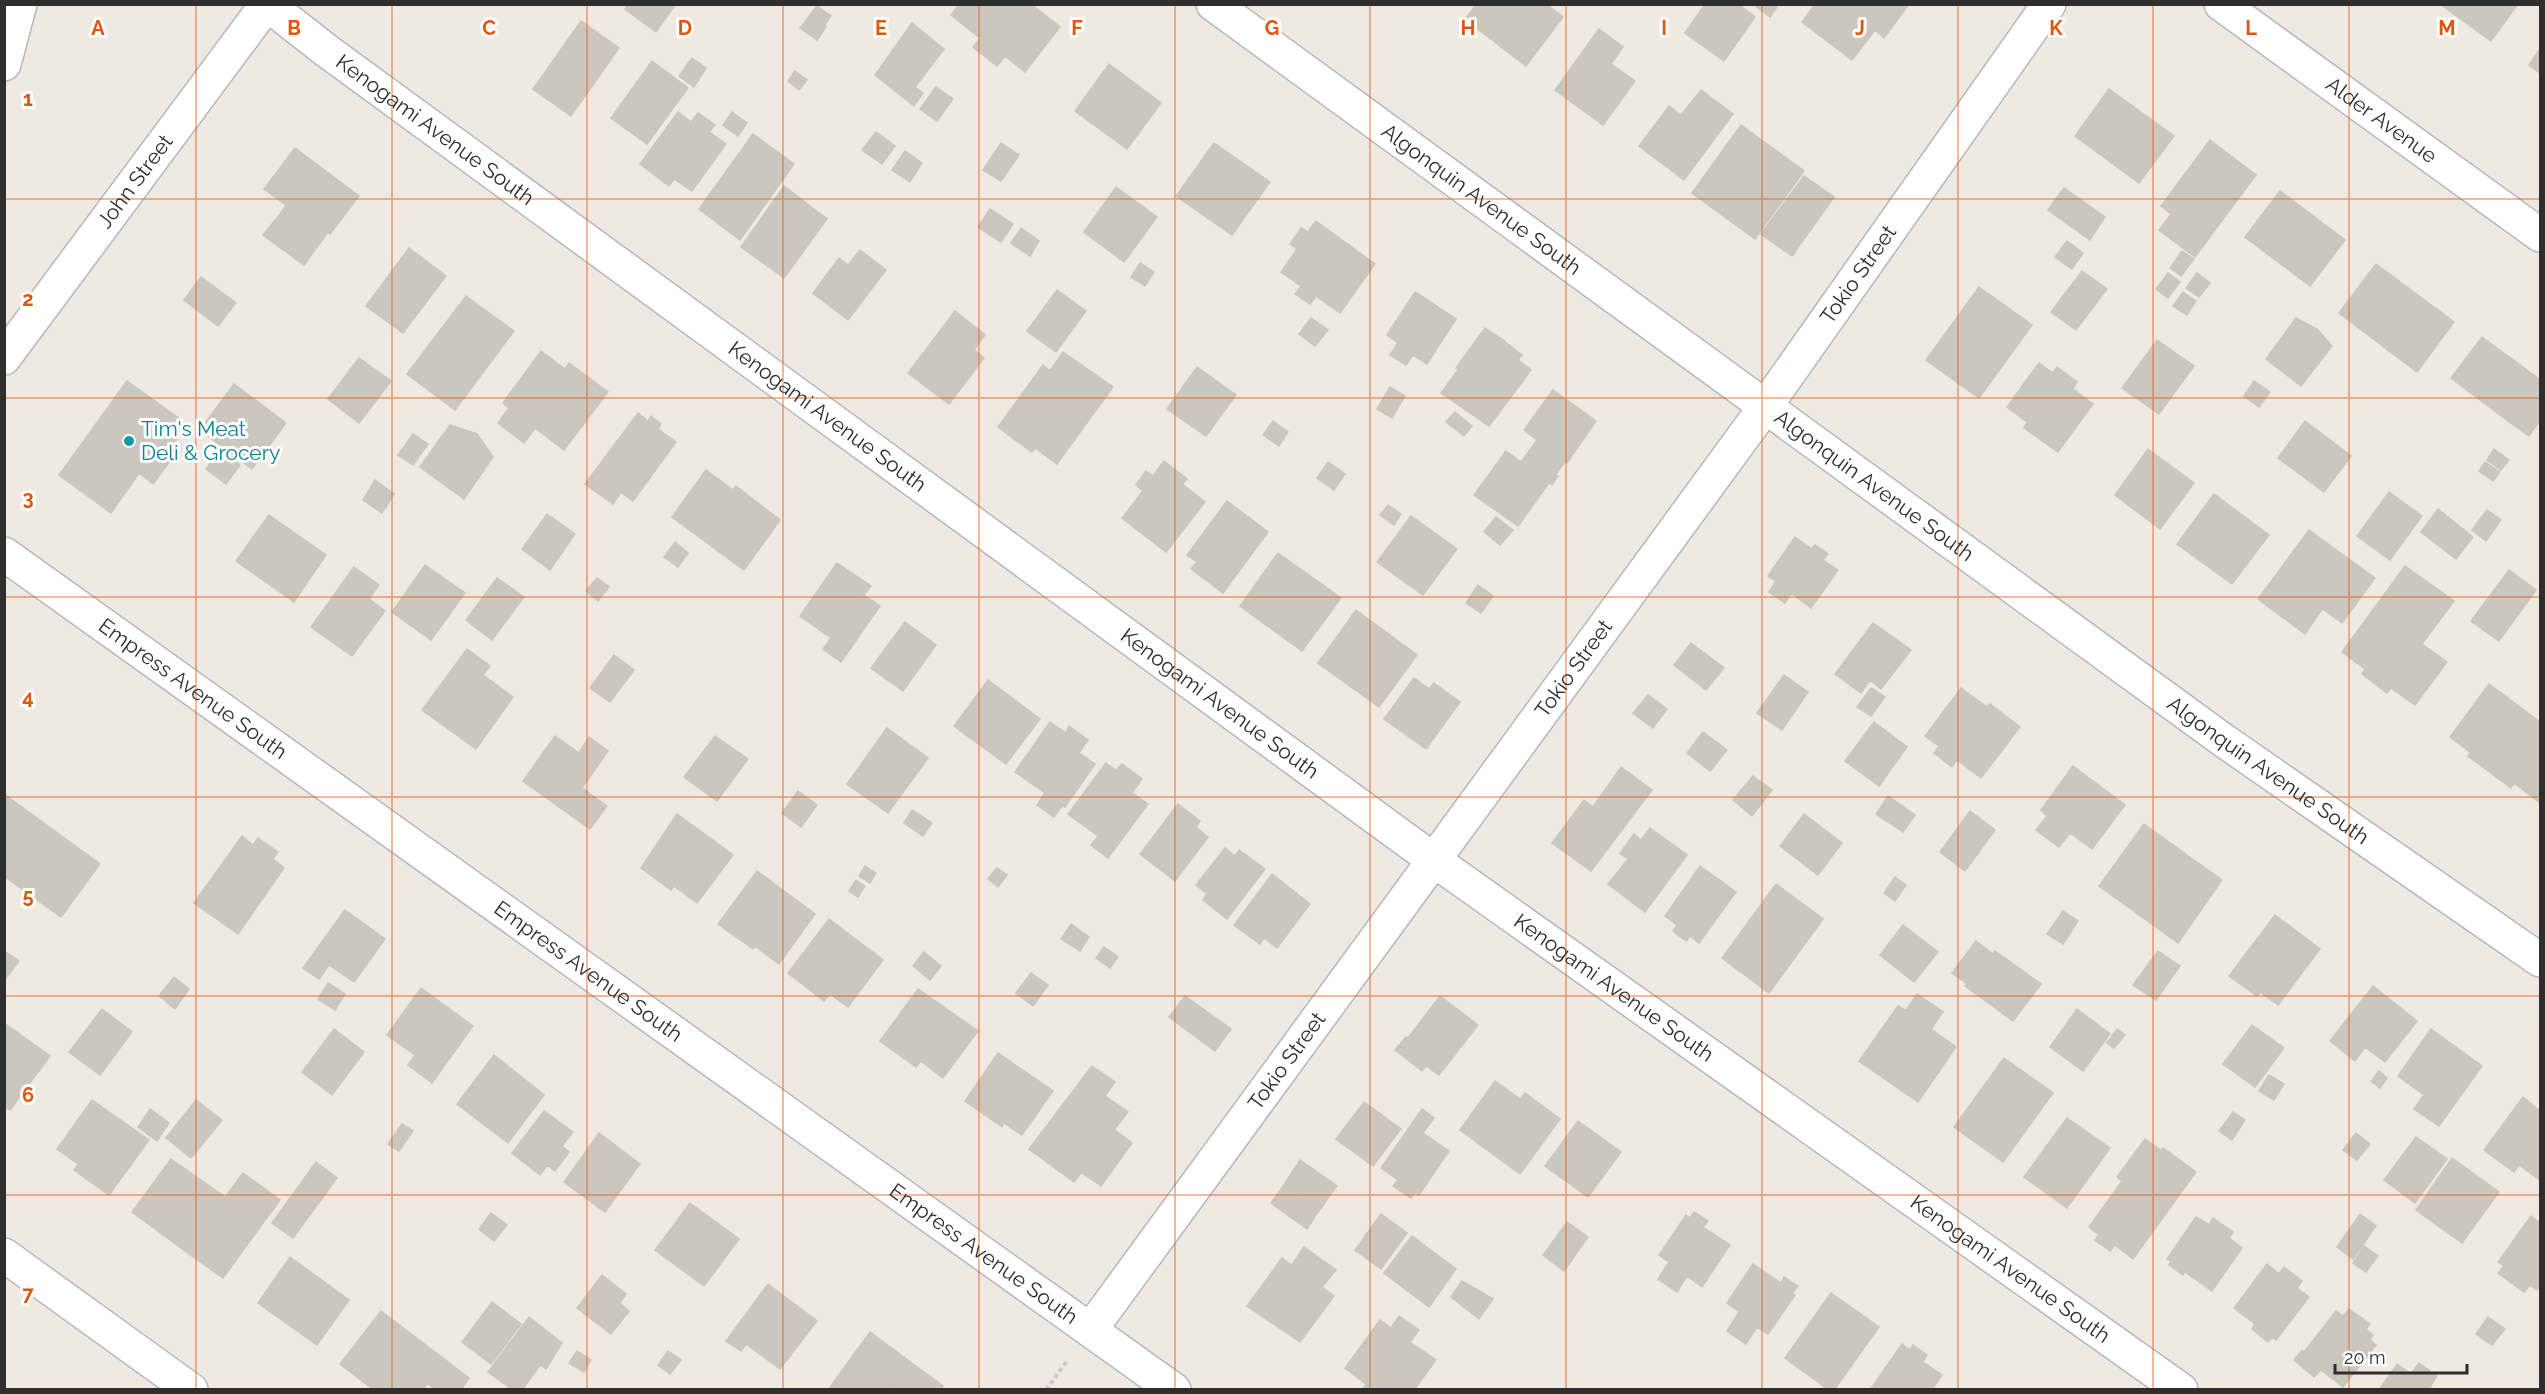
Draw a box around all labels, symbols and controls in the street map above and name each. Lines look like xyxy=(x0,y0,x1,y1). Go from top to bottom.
text: A xyxy=(91,16,105,40)
text: B xyxy=(287,16,301,40)
text: C xyxy=(482,16,496,40)
text: D xyxy=(678,16,692,40)
text: E xyxy=(875,16,887,40)
text: F xyxy=(1071,16,1083,40)
text: G xyxy=(1265,16,1279,40)
text: H xyxy=(1461,16,1475,40)
text: I xyxy=(1661,16,1667,40)
text: J xyxy=(1855,16,1865,40)
text: K xyxy=(2049,16,2063,40)
text: L xyxy=(2245,16,2257,40)
text: M xyxy=(2438,16,2456,40)
street label: Kenogami Avenue South xyxy=(331,49,539,210)
street label: Alder Avenue xyxy=(2321,71,2442,168)
text: 1 xyxy=(23,87,33,111)
street label: Algonquin Avenue South xyxy=(1377,118,1586,280)
street label: John Street xyxy=(92,129,178,233)
street label: Tokio Street xyxy=(1815,220,1901,328)
text: 2 xyxy=(22,287,34,311)
street label: Kenogami Avenue South xyxy=(724,336,932,497)
street label: Algonquin Avenue South xyxy=(1770,404,1979,566)
place label: Tim's Meat Deli & Grocery xyxy=(141,416,280,465)
marker: Tim's Meat Deli & Grocery xyxy=(122,434,136,448)
text: 3 xyxy=(22,486,34,510)
street label: Empress Avenue South xyxy=(94,613,292,764)
street label: Tokio Street xyxy=(1529,615,1617,722)
street label: Kenogami Avenue South xyxy=(1116,623,1324,784)
text: 4 xyxy=(22,685,34,709)
street label: Algonquin Avenue South xyxy=(2163,691,2374,849)
text: 5 xyxy=(22,884,34,908)
street label: Empress Avenue South xyxy=(489,895,687,1047)
street label: Kenogami Avenue South xyxy=(1509,908,1719,1067)
street label: Tokio Street xyxy=(1243,1007,1330,1114)
text: 6 xyxy=(22,1083,34,1107)
street label: Empress Avenue South xyxy=(885,1178,1083,1329)
street label: Kenogami Avenue South xyxy=(1906,1189,2115,1348)
text: 7 xyxy=(22,1282,34,1306)
scale bar xyxy=(2335,1337,2467,1375)
text: 20 m xyxy=(2344,1347,2386,1368)

